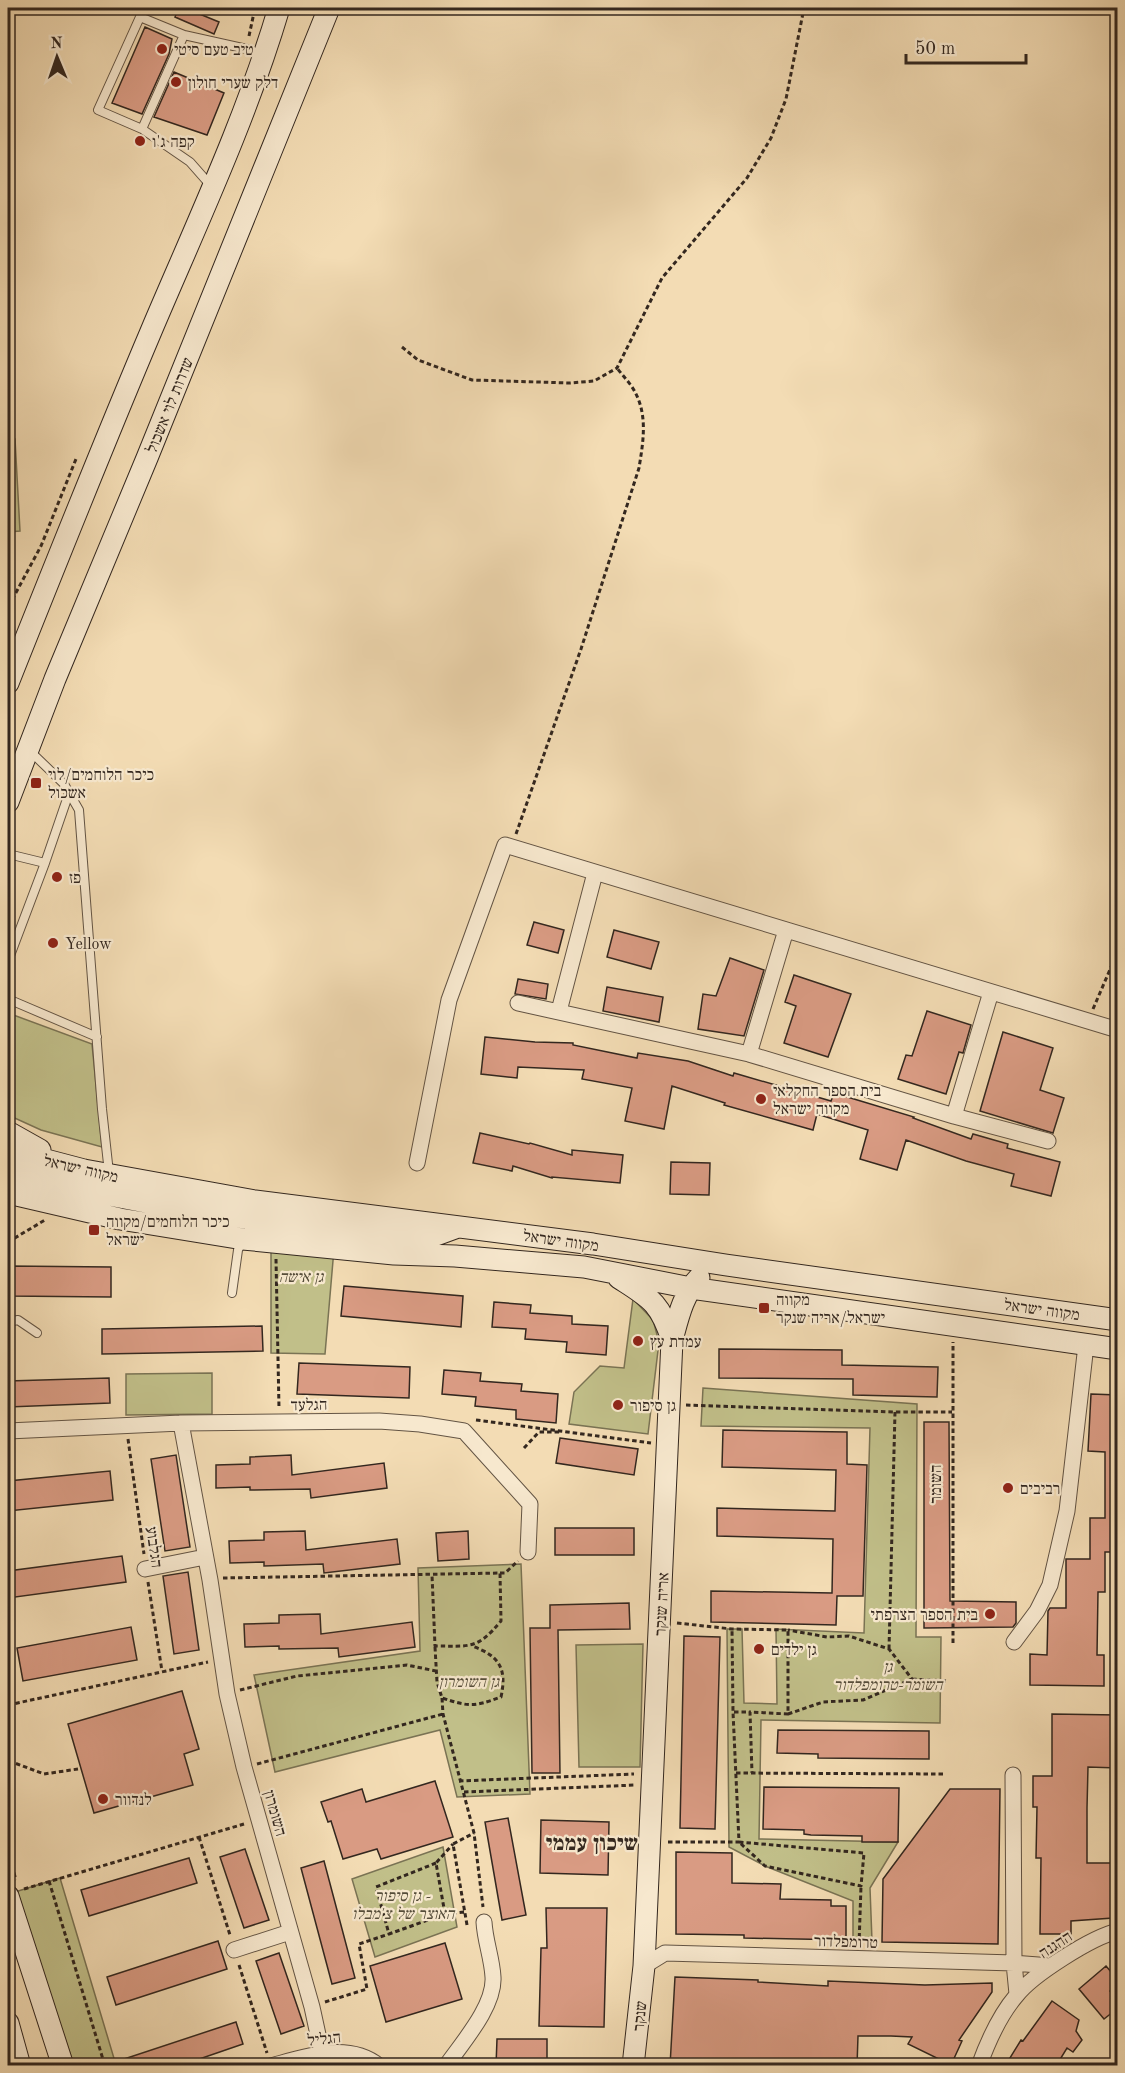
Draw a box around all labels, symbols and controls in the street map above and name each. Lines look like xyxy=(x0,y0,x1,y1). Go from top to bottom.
north arrow xyxy=(27,27,87,87)
scale bar xyxy=(906,27,1026,65)
text: N xyxy=(50,36,64,52)
text: 50 m xyxy=(915,40,955,58)
marker: טיב טעם סיטי xyxy=(155,42,169,56)
place label: טיב טעם סיטי xyxy=(174,43,254,59)
place label: דלק שערי חולון xyxy=(188,74,278,92)
marker: דלק שערי חולון xyxy=(169,75,183,89)
marker: קפה ג'ו xyxy=(133,134,147,148)
place label: קפה ג'ו xyxy=(152,135,195,151)
street label: שדרות לוי אשכול xyxy=(143,355,197,456)
place label: כיכר הלוחמים/לוי אשכול xyxy=(48,766,154,802)
marker: כיכר הלוחמים/לוי אשכול xyxy=(29,776,43,790)
marker: פז xyxy=(50,870,64,884)
place label: פז xyxy=(69,871,81,887)
marker: Yellow xyxy=(46,936,60,950)
place label: Yellow xyxy=(65,937,112,953)
place label: בית הספר החקלאי מקווה ישראל xyxy=(773,1082,881,1118)
marker: בית הספר החקלאי מקווה ישראל xyxy=(754,1092,768,1106)
street label: מקווה ישראל xyxy=(42,1152,120,1186)
place label: כיכר הלוחמים/מקווה ישראל xyxy=(106,1213,230,1249)
marker: כיכר הלוחמים/מקווה ישראל xyxy=(87,1223,101,1237)
street label: מקווה ישראל xyxy=(522,1227,600,1255)
park label: גן אישה xyxy=(279,1270,325,1286)
place label: מקווה ישראל/אריה שנקר xyxy=(776,1293,885,1327)
street label: מקווה ישראל xyxy=(1003,1296,1081,1324)
marker: מקווה ישראל/אריה שנקר xyxy=(757,1301,771,1315)
marker: עמדת עץ xyxy=(631,1334,645,1348)
place label: עמדת עץ xyxy=(650,1335,702,1351)
street label: הגלעד xyxy=(291,1396,327,1414)
marker: גן סיפור xyxy=(611,1398,625,1412)
place label: גן סיפור xyxy=(630,1399,676,1415)
street label: השומר xyxy=(929,1465,945,1503)
marker: רביבים xyxy=(1001,1481,1015,1495)
place label: רביבים xyxy=(1020,1482,1060,1498)
street label: הגלבוע xyxy=(142,1525,166,1569)
street label: אריה שנקר xyxy=(653,1572,673,1636)
marker: בית הספר הצרפתי xyxy=(983,1607,997,1621)
place label: בית הספר הצרפתי xyxy=(871,1608,978,1624)
place label: גן ילדים xyxy=(771,1641,817,1659)
marker: גן ילדים xyxy=(752,1642,766,1656)
park label: גן השומר-טרומפלדור xyxy=(834,1660,944,1694)
park label: גן השומרון xyxy=(439,1675,501,1691)
street label: השומרון xyxy=(260,1789,288,1838)
place label: לנדוור xyxy=(115,1791,152,1809)
marker: לנדוור xyxy=(96,1792,110,1806)
district label: שיכון עממי xyxy=(546,1833,638,1855)
park label: גן סיפור - האוצר של צ'מבלו xyxy=(352,1889,456,1923)
street label: ההגנה xyxy=(1037,1929,1076,1962)
street label: טרומפלדור xyxy=(814,1932,878,1952)
street label: שנקר xyxy=(631,2000,651,2032)
street label: הגליל xyxy=(306,2028,342,2050)

